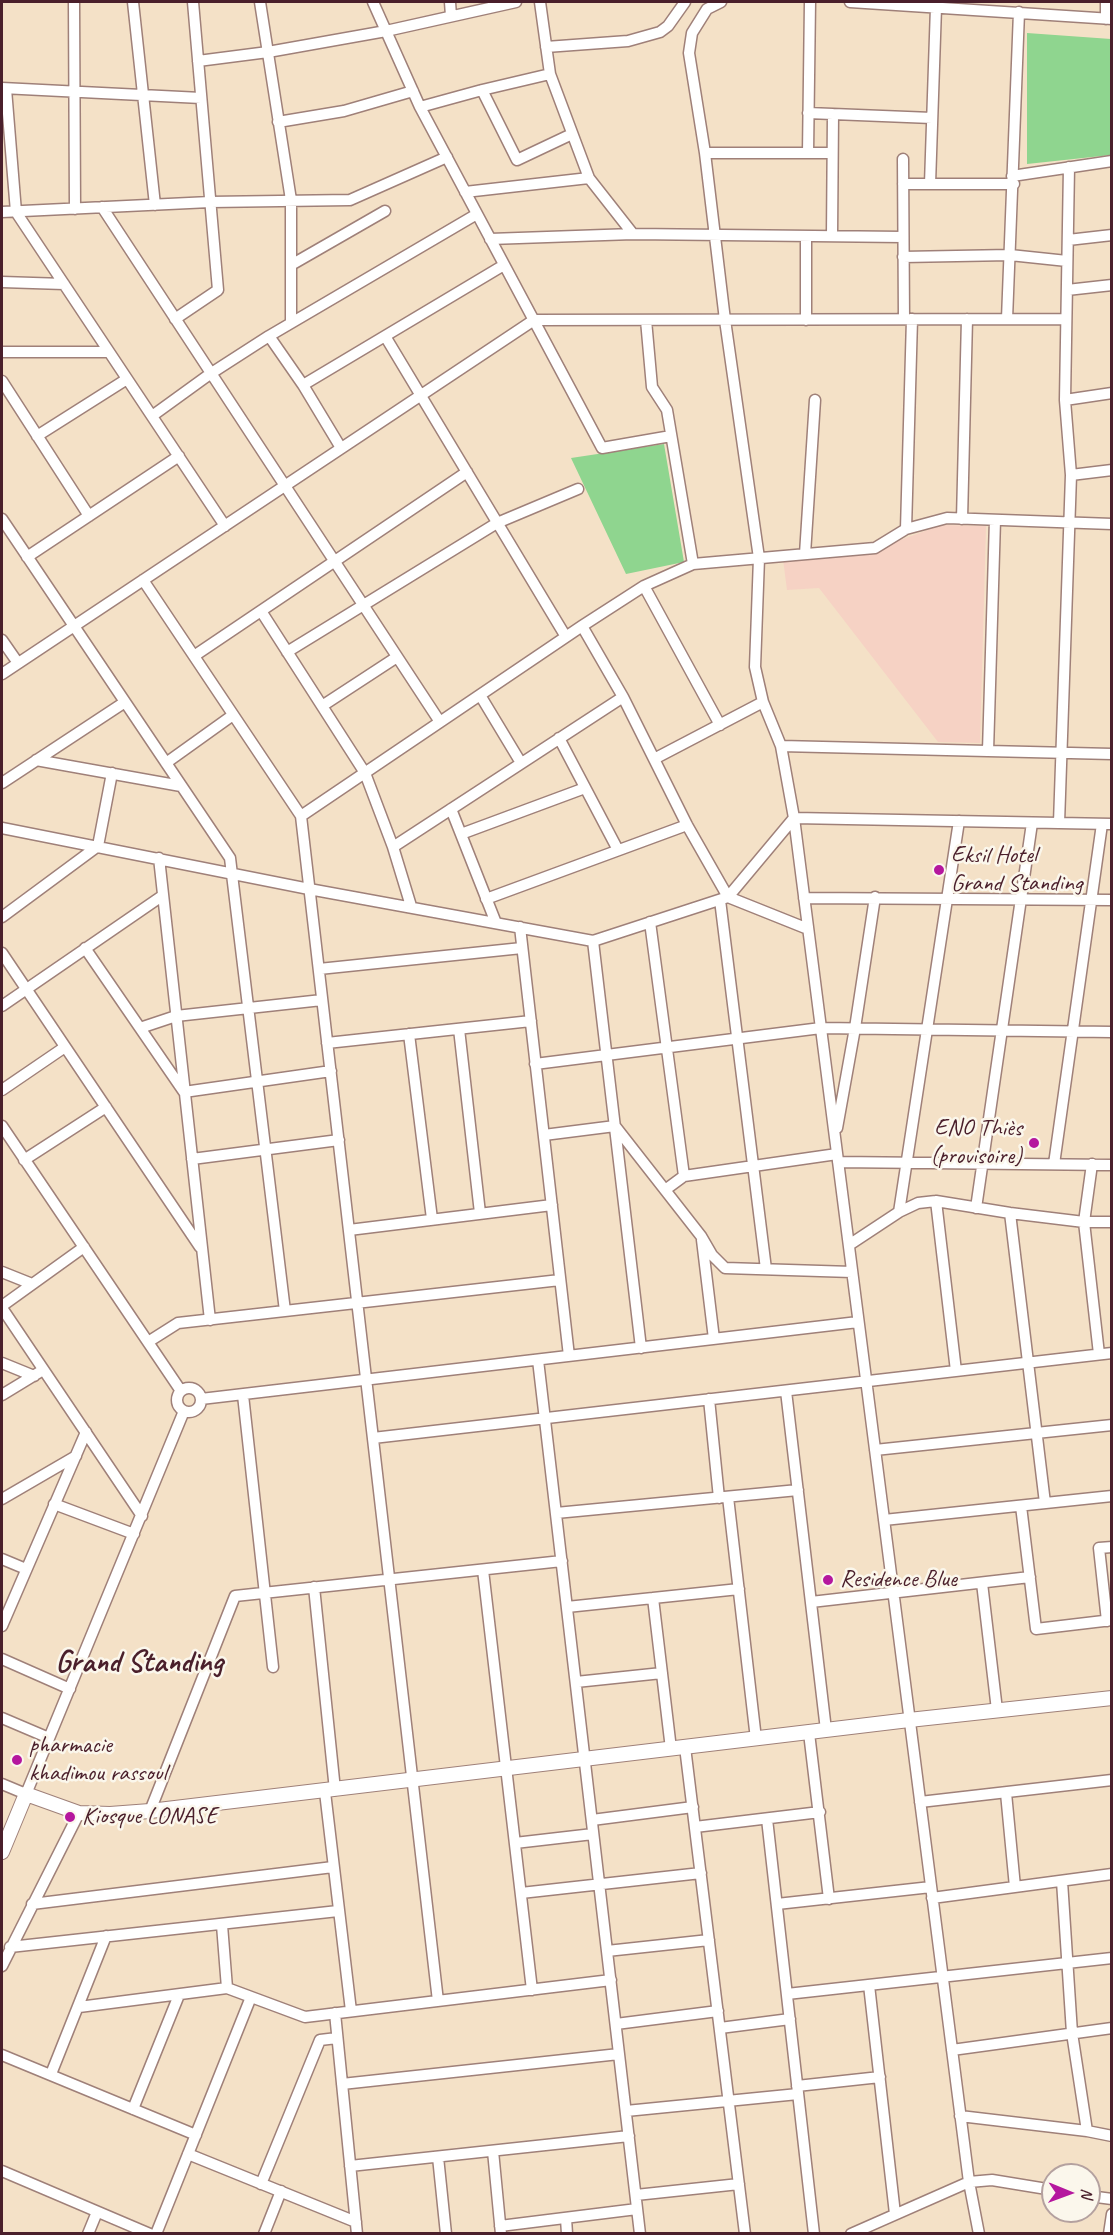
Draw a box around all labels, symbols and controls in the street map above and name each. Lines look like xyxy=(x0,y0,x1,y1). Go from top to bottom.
place label: Eksil Hotel Grand Standing xyxy=(951,842,1082,898)
marker: Eksil Hotel Grand Standing xyxy=(932,863,946,877)
place label: ENO Thiès (provisoire) xyxy=(930,1115,1022,1171)
marker: ENO Thiès (provisoire) xyxy=(1027,1136,1041,1150)
place label: Residence Blue xyxy=(840,1566,957,1594)
marker: Residence Blue xyxy=(821,1573,835,1587)
district label: Grand Standing xyxy=(55,1645,223,1681)
place label: pharmacie khadimou rassoul xyxy=(29,1732,166,1788)
marker: pharmacie khadimou rassoul xyxy=(10,1753,24,1767)
place label: Kiosque LONASE xyxy=(82,1803,217,1831)
marker: Kiosque LONASE xyxy=(63,1810,77,1824)
north arrow xyxy=(1041,2163,1101,2223)
text: N xyxy=(1077,2188,1097,2198)

